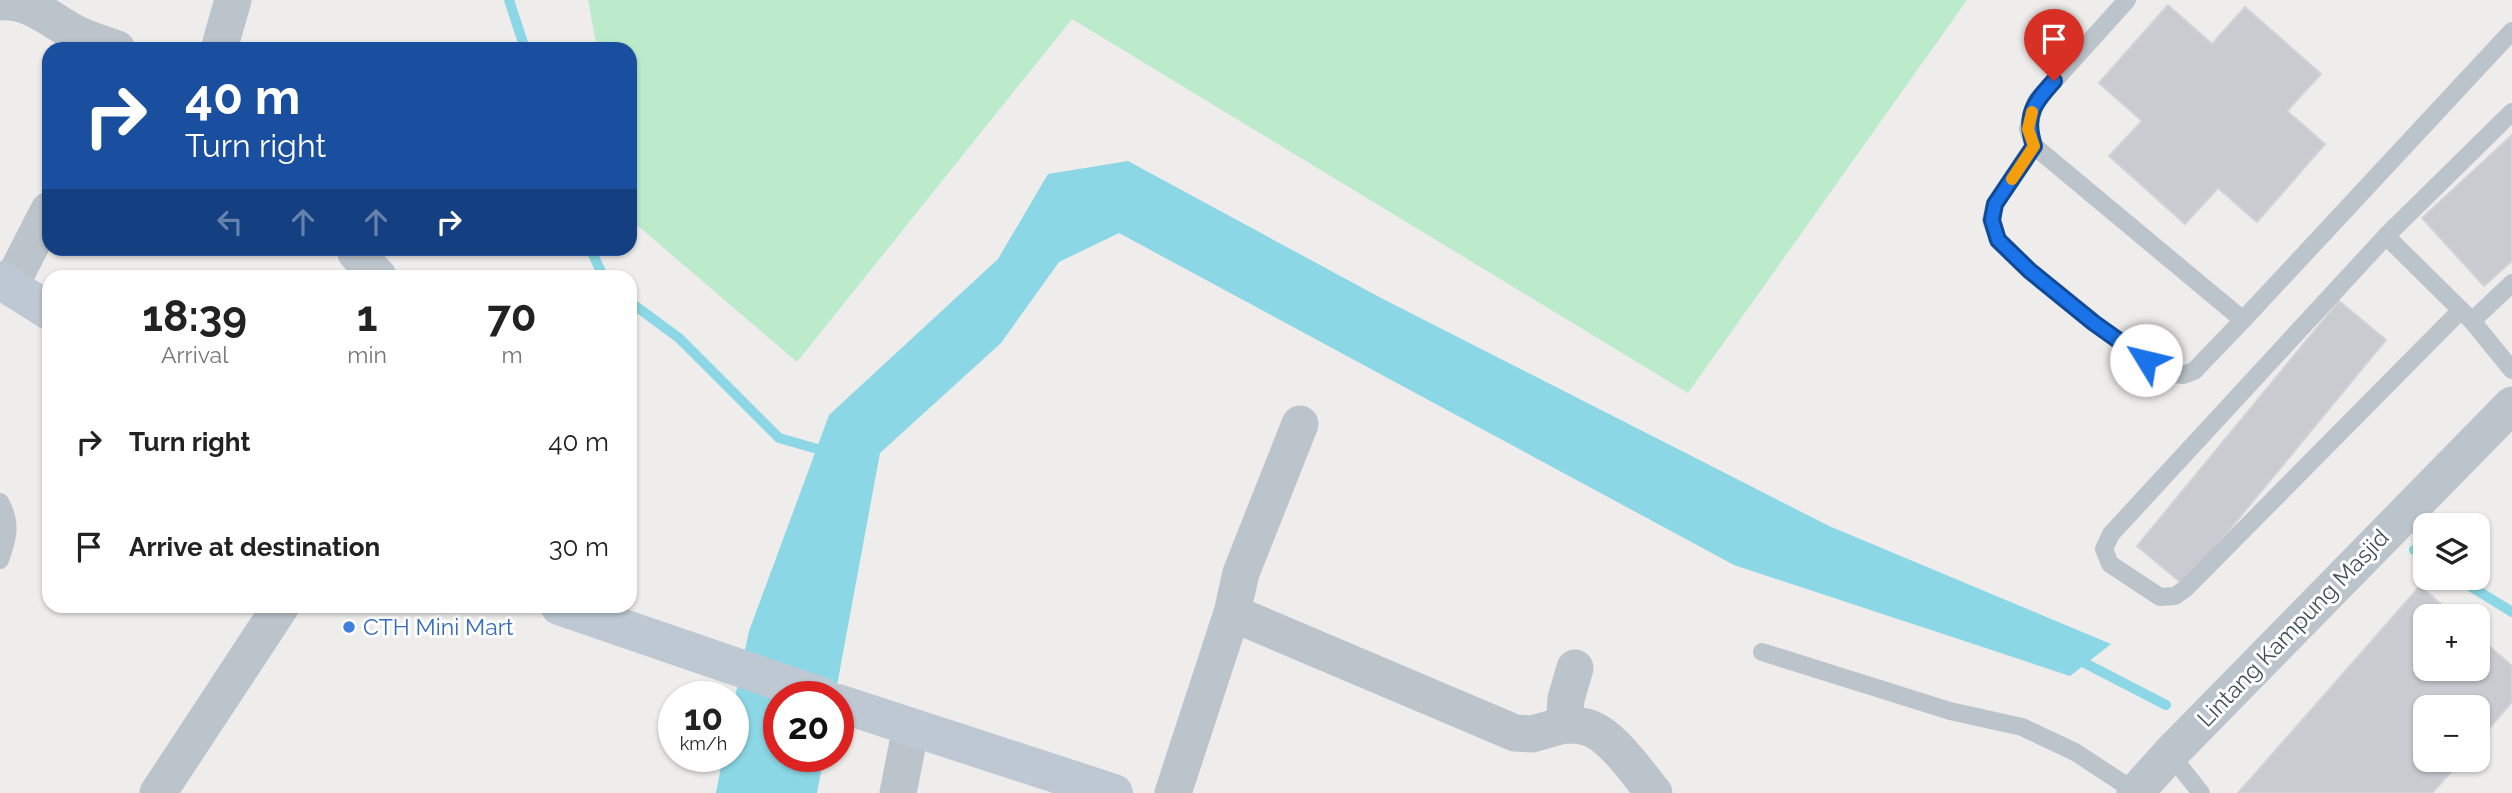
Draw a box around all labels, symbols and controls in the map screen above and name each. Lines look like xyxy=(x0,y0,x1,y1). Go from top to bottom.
pin xyxy=(2024,9,2084,81)
icon: arrive xyxy=(2035,20,2073,58)
text: 40 m xyxy=(185,68,300,125)
icon: right xyxy=(70,70,161,161)
text: Turn right xyxy=(185,127,326,164)
icon: left xyxy=(211,203,249,241)
icon: ahead xyxy=(284,203,322,241)
icon: ahead xyxy=(357,203,395,241)
icon: right xyxy=(430,203,468,241)
text: 18:39 xyxy=(142,292,247,341)
text: 1 xyxy=(357,292,378,341)
text: 70 xyxy=(487,292,537,341)
position arrow xyxy=(2109,323,2183,397)
text: Arrival xyxy=(161,341,228,368)
text: min xyxy=(347,341,387,368)
text: m xyxy=(501,341,523,368)
icon: right xyxy=(70,423,108,461)
text: Turn right xyxy=(129,427,250,457)
text: 40 m xyxy=(548,427,609,457)
map controls xyxy=(2413,513,2490,772)
button: layers xyxy=(2413,513,2490,590)
street label: Lintang Kampung Masjid xyxy=(2191,524,2394,732)
icon: arrive xyxy=(70,528,108,566)
text: Arrive at destination xyxy=(129,532,380,562)
text: 30 m xyxy=(549,532,609,562)
button: + xyxy=(2413,604,2490,681)
place label: CTH Mini Mart xyxy=(363,613,514,640)
marker: CTH Mini Mart xyxy=(341,619,357,635)
speed limit sign: 20 xyxy=(763,681,854,772)
button: − xyxy=(2413,695,2490,772)
text: 10 xyxy=(684,697,723,738)
text: km/h xyxy=(680,733,727,754)

